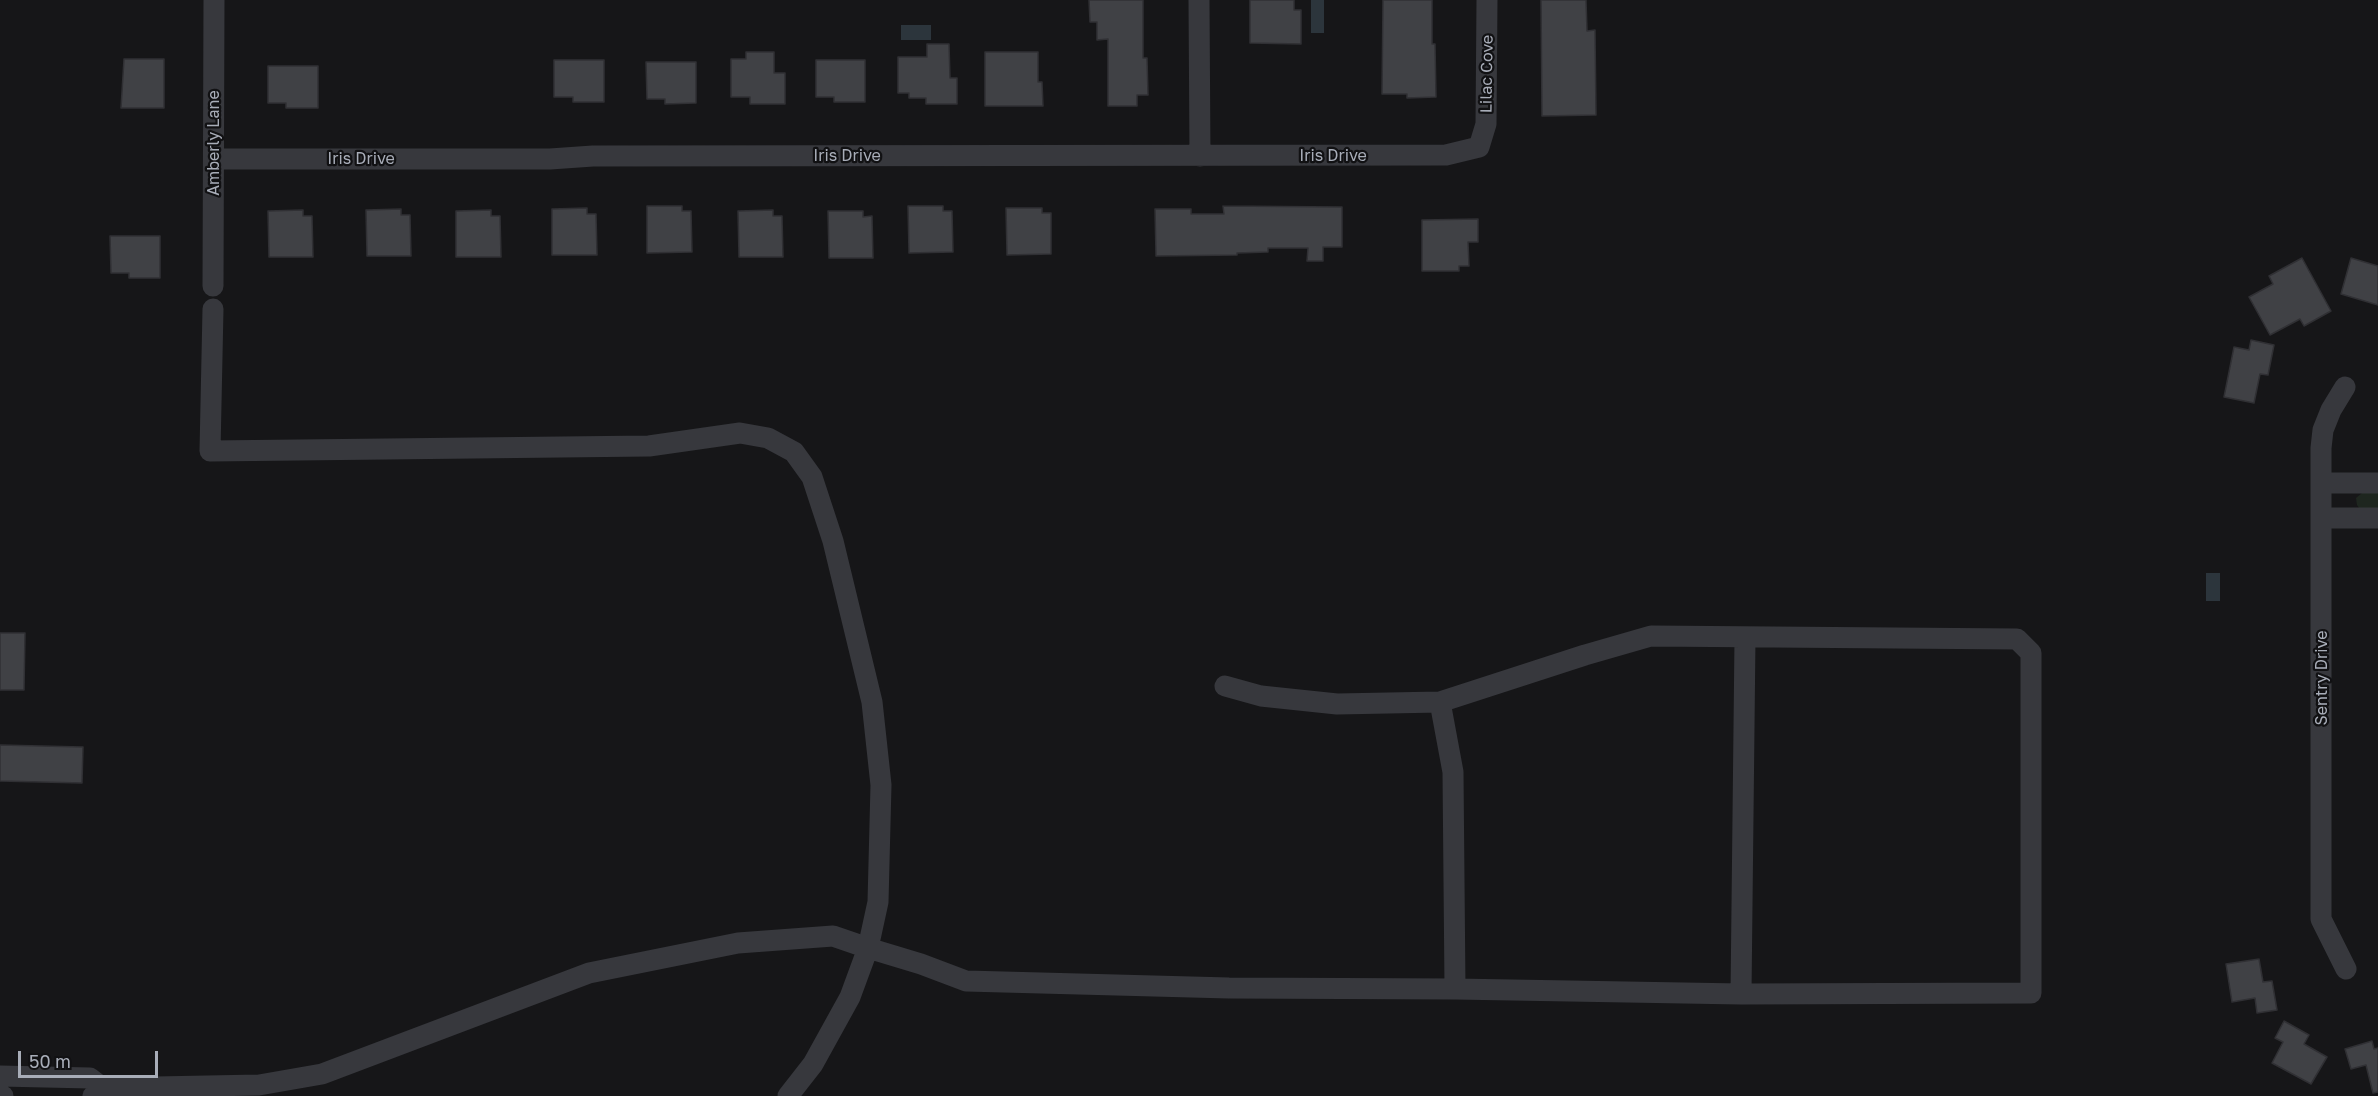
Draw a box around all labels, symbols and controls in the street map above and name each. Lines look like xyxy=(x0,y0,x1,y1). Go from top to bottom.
street label: Lilac Cove xyxy=(1477,35,1497,113)
street label: Amberly Lane xyxy=(204,90,224,196)
street label: Iris Drive xyxy=(813,146,881,166)
street label: Iris Drive xyxy=(1299,146,1367,166)
street label: Iris Drive xyxy=(327,149,395,169)
street label: Sentry Drive xyxy=(2312,631,2332,725)
scale bar xyxy=(21,1039,160,1077)
text: 50 m xyxy=(29,1050,71,1072)

